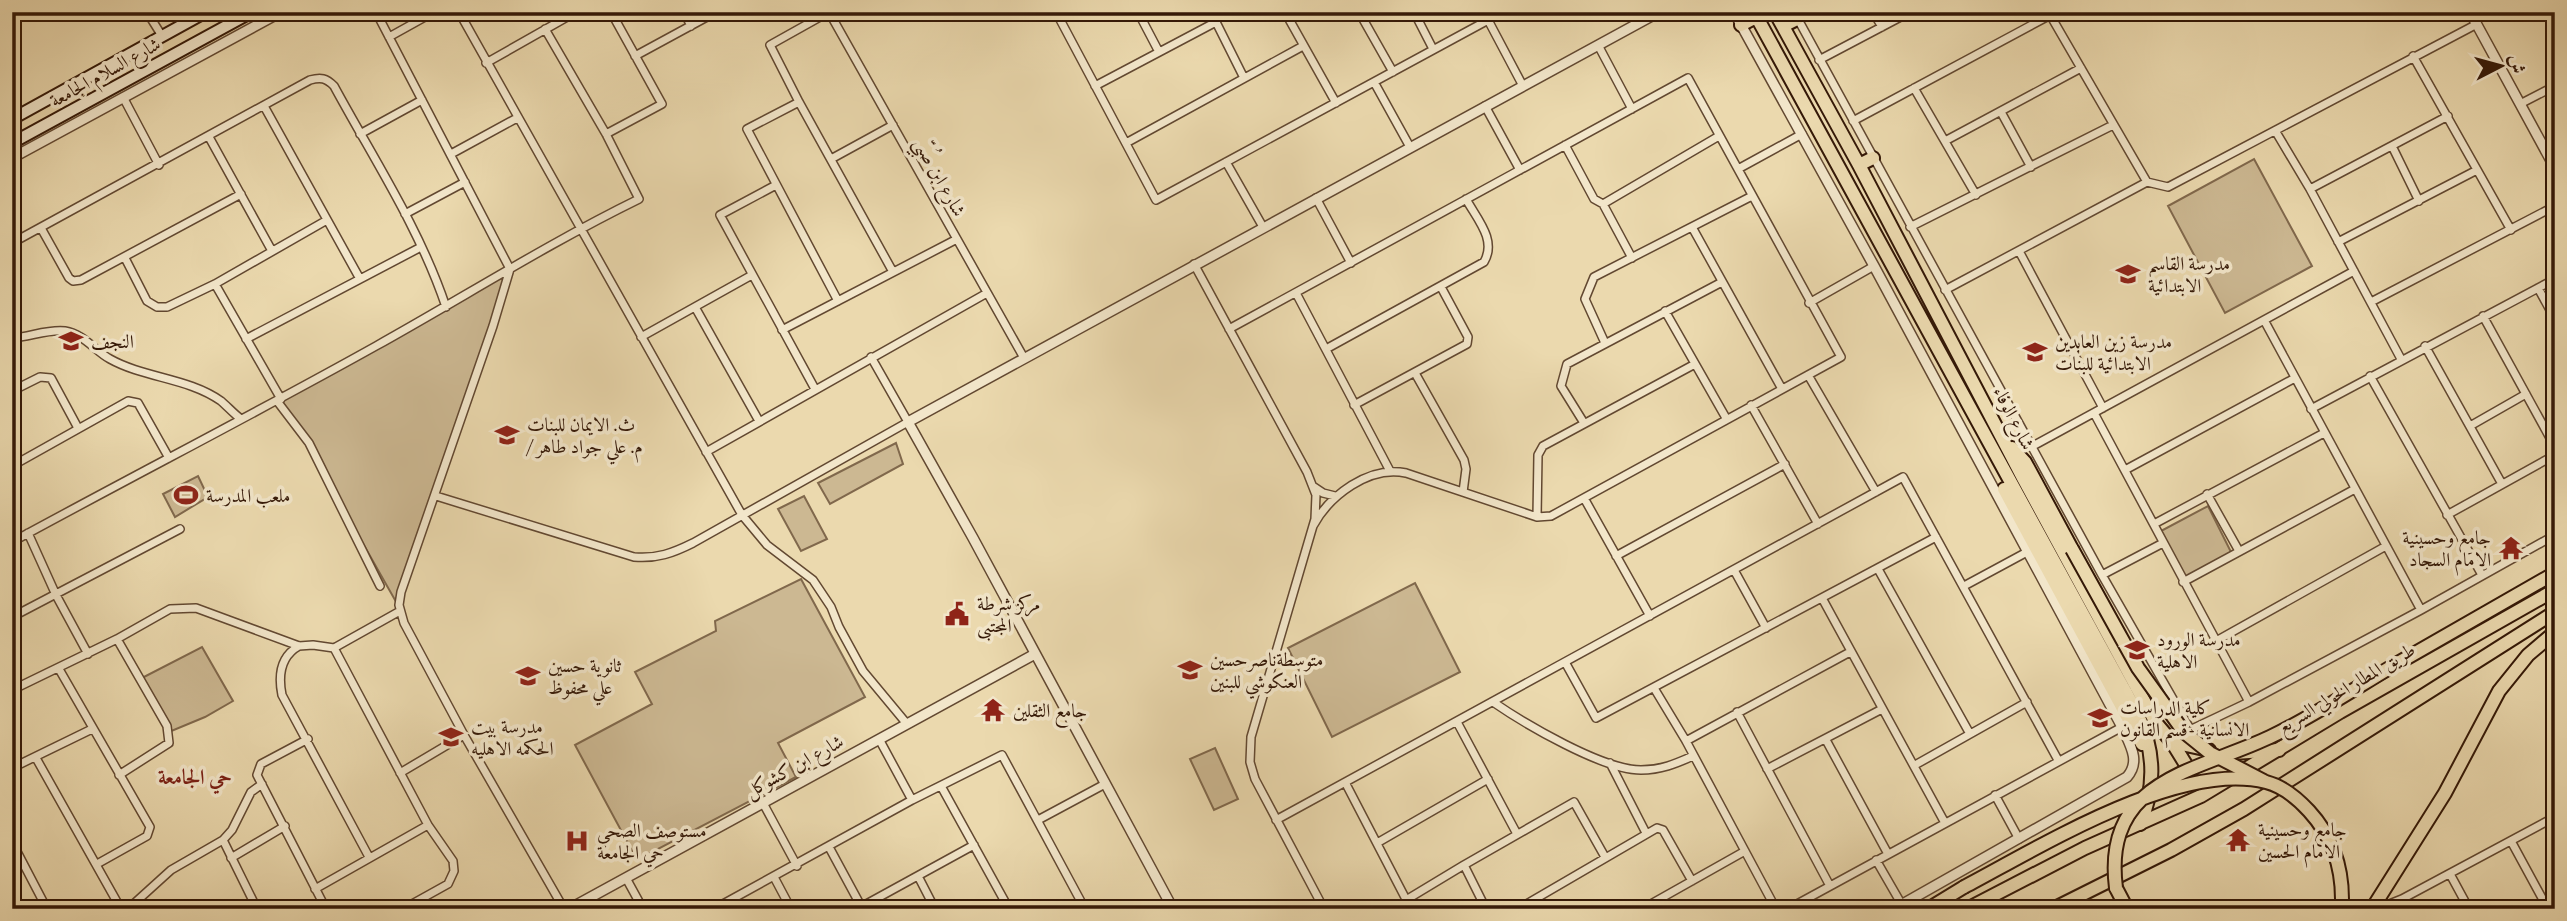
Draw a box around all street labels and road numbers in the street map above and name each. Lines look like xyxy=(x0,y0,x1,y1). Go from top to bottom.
street label: شارع السلام الجامعة xyxy=(46,32,167,116)
street label: شارع ابن صُبّي xyxy=(903,132,975,224)
street label: شارع الوفاء xyxy=(1985,382,2040,455)
street label: طريق المطار الحولي السريع xyxy=(2273,638,2422,743)
street label: شارع ابن كشوكل xyxy=(741,729,849,806)

